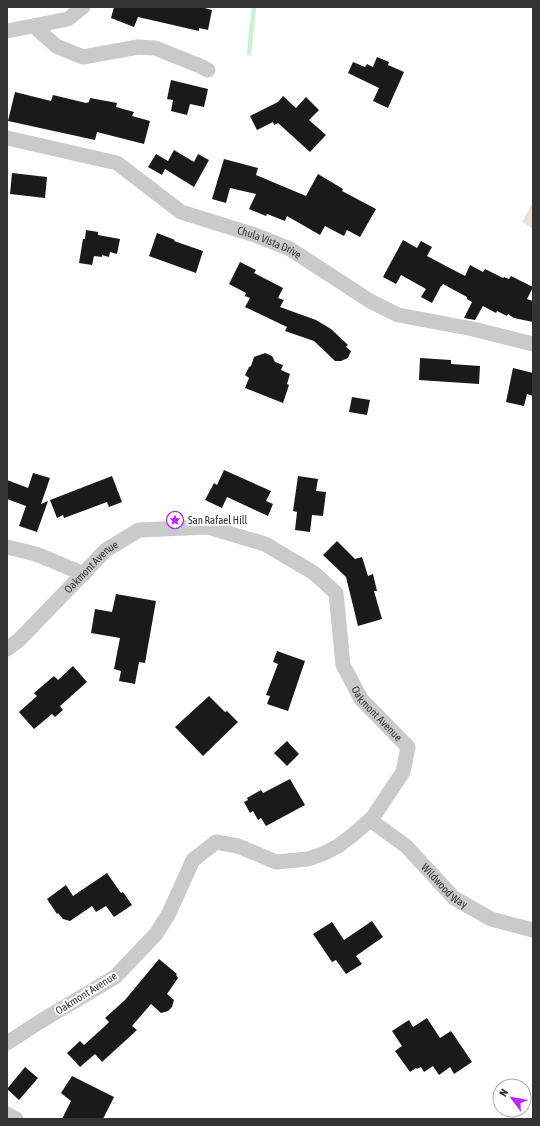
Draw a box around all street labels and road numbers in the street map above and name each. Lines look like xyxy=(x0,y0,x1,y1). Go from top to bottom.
street label: Chula Vista Drive xyxy=(236,224,304,261)
street label: Oakmont Avenue xyxy=(62,538,120,595)
street label: Oakmont Avenue xyxy=(349,684,405,743)
street label: Wildwood Way xyxy=(419,861,470,911)
street label: Oakmont Avenue xyxy=(53,969,119,1017)

